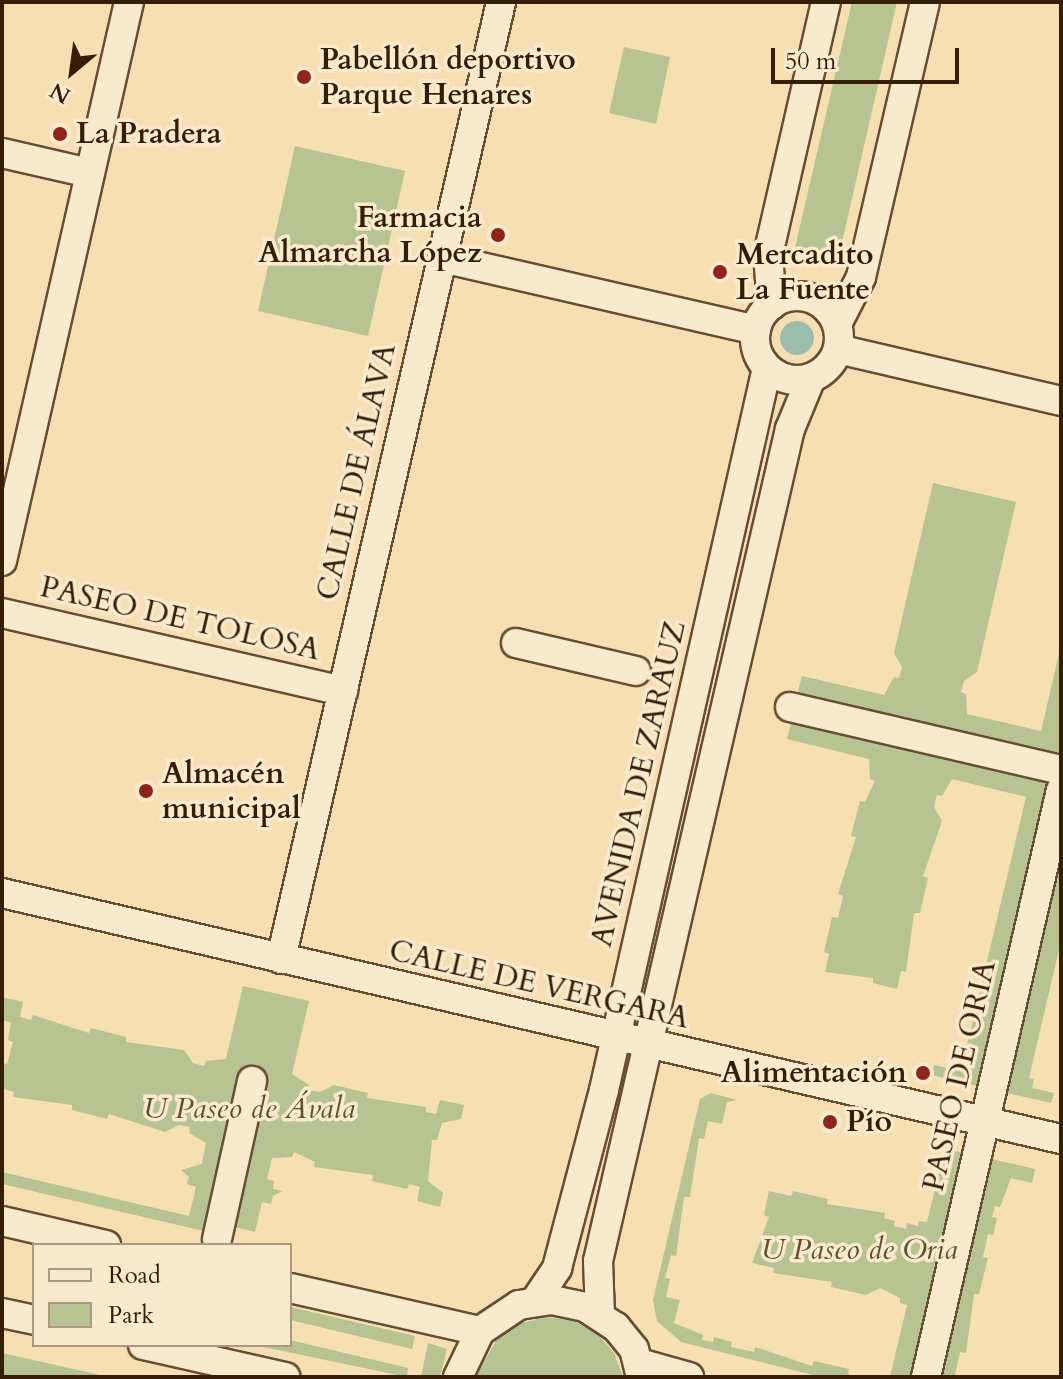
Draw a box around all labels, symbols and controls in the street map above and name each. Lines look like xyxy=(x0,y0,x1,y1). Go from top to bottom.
north arrow xyxy=(32,32,112,112)
scale bar xyxy=(775,32,963,82)
place label: Pabellón deportivo Parque Henares xyxy=(320,42,576,112)
text: 50 m xyxy=(785,45,836,78)
marker: Pabellón deportivo Parque Henares xyxy=(295,68,313,86)
text: N xyxy=(45,75,76,111)
place label: La Pradera xyxy=(76,116,222,152)
marker: La Pradera xyxy=(51,125,69,143)
place label: Farmacia Almarcha López xyxy=(258,200,482,270)
marker: Farmacia Almarcha López xyxy=(489,226,507,244)
place label: Mercadito La Fuente xyxy=(736,237,874,308)
marker: Mercadito La Fuente xyxy=(711,263,729,281)
street label: CALLE DE ÁLAVA xyxy=(310,340,404,604)
street label: PASEO DE TOLOSA xyxy=(37,569,323,669)
street label: AVENIDA DE ZARAUZ xyxy=(584,618,694,950)
place label: Almacén municipal xyxy=(162,756,301,826)
marker: Almacén municipal xyxy=(137,782,155,800)
street label: CALLE DE VERGARA xyxy=(386,933,692,1037)
street label: PASEO DE ORIA xyxy=(916,957,1004,1195)
place label: Alimentación xyxy=(721,1055,907,1091)
marker: Alimentación xyxy=(914,1064,932,1082)
park label: U Paseo de Ávala xyxy=(143,1091,355,1127)
place label: Pío xyxy=(846,1104,892,1140)
marker: Pío xyxy=(821,1113,839,1131)
park label: U Paseo de Oria xyxy=(760,1232,958,1268)
legend xyxy=(32,1243,292,1347)
text: Road xyxy=(108,1259,161,1292)
text: Park xyxy=(108,1299,154,1332)

